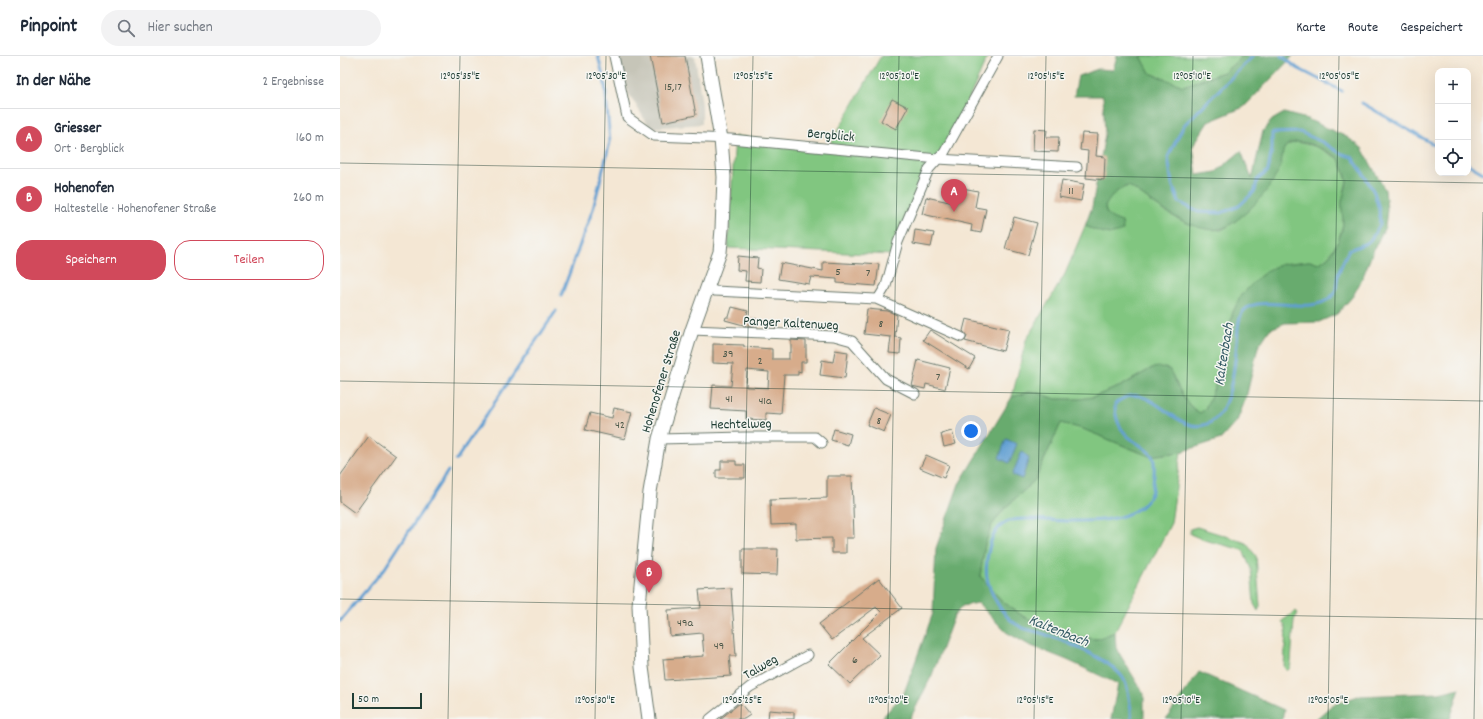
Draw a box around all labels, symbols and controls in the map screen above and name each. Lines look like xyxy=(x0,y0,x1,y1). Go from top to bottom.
search box xyxy=(101,10,381,46)
text: Pinpoint xyxy=(20,14,77,41)
icon: search xyxy=(115,17,137,39)
text: Hier suchen xyxy=(147,17,213,39)
text: Karte xyxy=(1296,18,1326,38)
text: Route xyxy=(1348,18,1378,38)
text: Gespeichert xyxy=(1400,18,1463,38)
map controls xyxy=(1435,68,1471,176)
button: + xyxy=(1435,68,1471,104)
text: In der Nähe xyxy=(16,70,91,94)
text: 12°05'35"E xyxy=(441,70,480,84)
text: 12°05'30"E xyxy=(586,70,626,84)
text: 12°05'25"E xyxy=(734,70,773,84)
text: 12°05'20"E xyxy=(879,70,919,84)
text: 12°05'15"E xyxy=(1028,70,1065,84)
text: 12°05'10"E xyxy=(1173,70,1211,84)
text: 12°05'05"E xyxy=(1319,70,1359,84)
text: 2 Ergebnisse xyxy=(263,73,324,92)
house number: 15,17 xyxy=(664,79,682,96)
button: − xyxy=(1435,104,1471,140)
text: Griesser xyxy=(54,118,101,140)
street label: Bergblick xyxy=(806,124,856,148)
text: A xyxy=(25,129,33,148)
text: 160 m xyxy=(296,129,324,148)
text: Ort · Bergblick xyxy=(54,140,124,159)
button: locate xyxy=(1435,140,1471,176)
text: Hohenofen xyxy=(54,178,114,200)
pin: A xyxy=(941,179,967,212)
house number: 11 xyxy=(1068,183,1074,200)
text: B xyxy=(26,189,32,208)
text: 260 m xyxy=(293,189,324,208)
text: Haltestelle · Hohenofener Straße xyxy=(54,200,216,219)
button: Speichern xyxy=(16,240,166,280)
button: Teilen xyxy=(174,240,324,280)
house number: 5 xyxy=(835,264,841,281)
house number: 7 xyxy=(866,265,871,282)
street label: Panger Kaltenweg xyxy=(743,312,839,336)
house number: 8 xyxy=(879,316,884,333)
water label: Kaltenbach xyxy=(1209,320,1241,387)
street label: Hohenofener Straße xyxy=(637,328,687,436)
house number: 39 xyxy=(723,346,733,363)
house number: 2 xyxy=(757,353,763,370)
house number: 7 xyxy=(936,369,941,386)
house number: 41 xyxy=(725,391,733,408)
house number: 41a xyxy=(758,393,772,410)
house number: 8 xyxy=(877,413,882,430)
street label: Hechtelweg xyxy=(710,414,772,436)
house number: 42 xyxy=(615,417,625,434)
your location xyxy=(961,421,981,441)
pin: B xyxy=(636,560,662,593)
water label: Kaltenbach xyxy=(1025,610,1093,654)
house number: 49a xyxy=(677,615,693,632)
house number: 49 xyxy=(714,638,724,655)
street label: Talweg xyxy=(740,650,782,686)
house number: 6 xyxy=(852,652,858,669)
scale bar xyxy=(352,691,422,710)
text: 50 m xyxy=(358,692,379,708)
text: 12°05'30"E xyxy=(575,694,615,708)
text: 12°05'25"E xyxy=(723,694,762,708)
text: 12°05'20"E xyxy=(868,694,908,708)
text: 12°05'15"E xyxy=(1017,694,1054,708)
text: 12°05'10"E xyxy=(1162,694,1200,708)
text: 12°05'05"E xyxy=(1308,694,1348,708)

